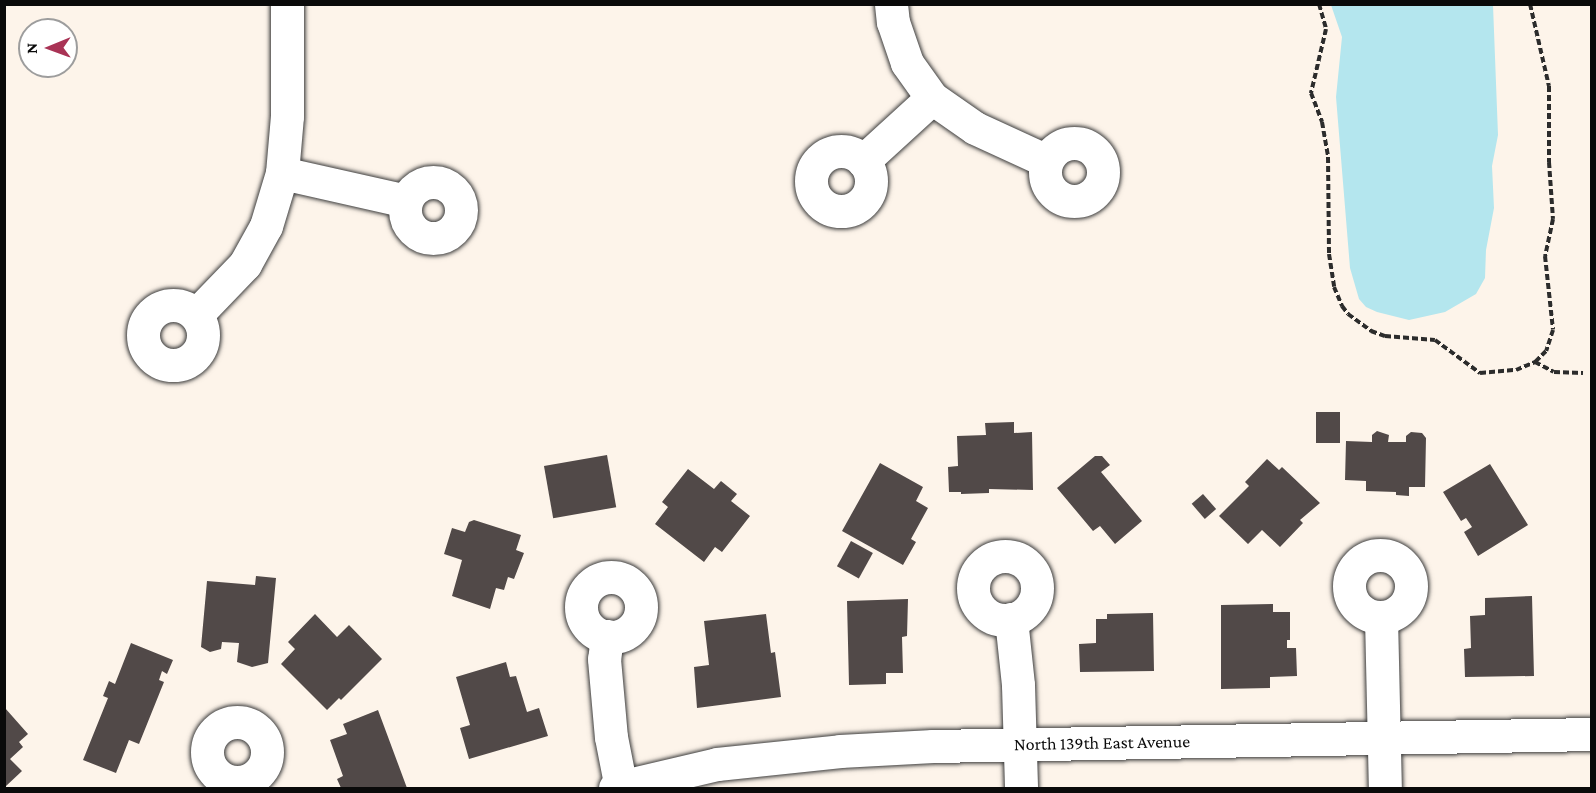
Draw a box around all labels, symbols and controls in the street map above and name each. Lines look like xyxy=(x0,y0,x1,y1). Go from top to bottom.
north arrow xyxy=(18,18,78,78)
text: N xyxy=(23,43,40,54)
street label: North 139th East Avenue xyxy=(1014,731,1190,755)

